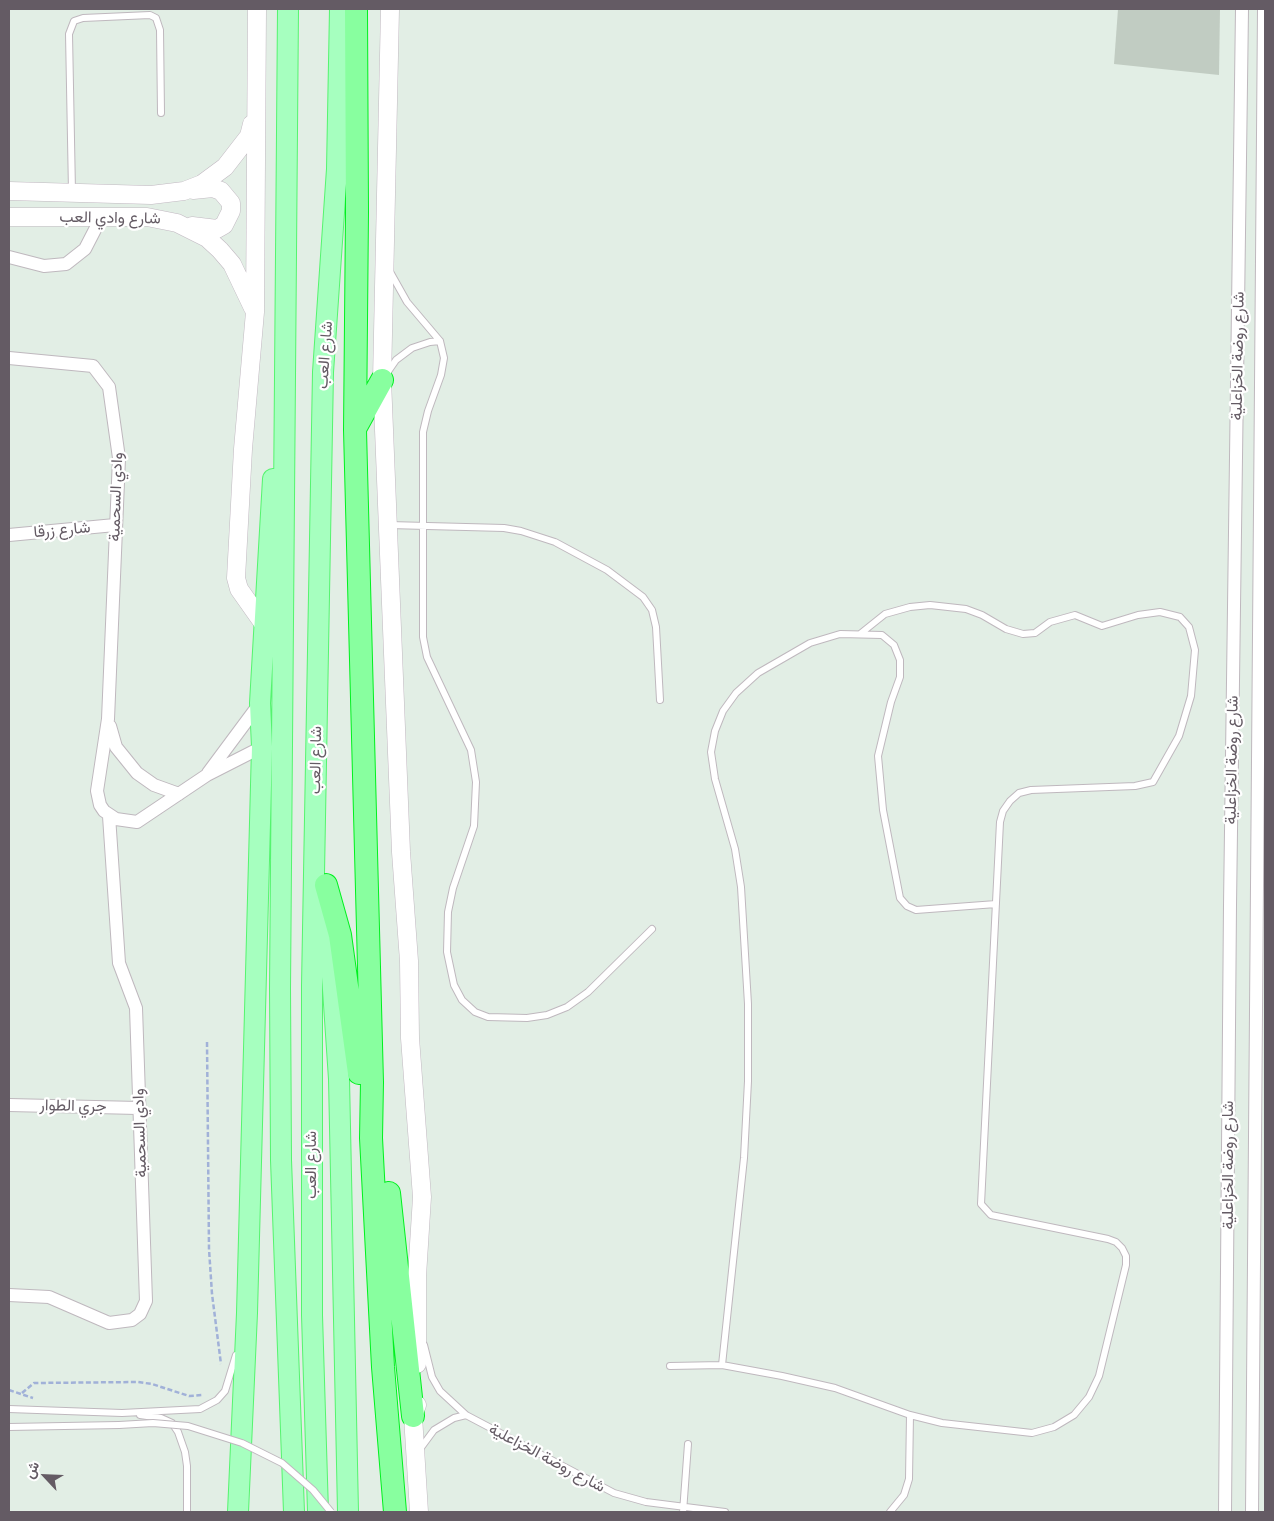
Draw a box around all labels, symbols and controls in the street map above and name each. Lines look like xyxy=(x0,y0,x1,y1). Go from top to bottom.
street label: شارع وادي العب xyxy=(59,208,161,228)
street label: شارع روضة الخزاعلية xyxy=(1227,291,1249,421)
street label: شارع العب xyxy=(313,320,337,390)
street label: وادي السحمية xyxy=(105,452,127,542)
street label: شارع زرقا xyxy=(33,518,91,542)
street label: شارع روضة الخزاعلية xyxy=(1221,695,1243,825)
street label: شارع العب xyxy=(306,726,326,794)
street label: وادي السحمية xyxy=(129,1088,151,1178)
street label: جري الطوار xyxy=(39,1096,107,1116)
street label: شارع روضة الخزاعلية xyxy=(1218,1101,1238,1229)
street label: شارع العب xyxy=(301,1131,321,1199)
street label: شارع روضة الخزاعلية xyxy=(486,1419,608,1497)
north arrow xyxy=(20,1451,70,1501)
text: ش xyxy=(20,1458,43,1481)

